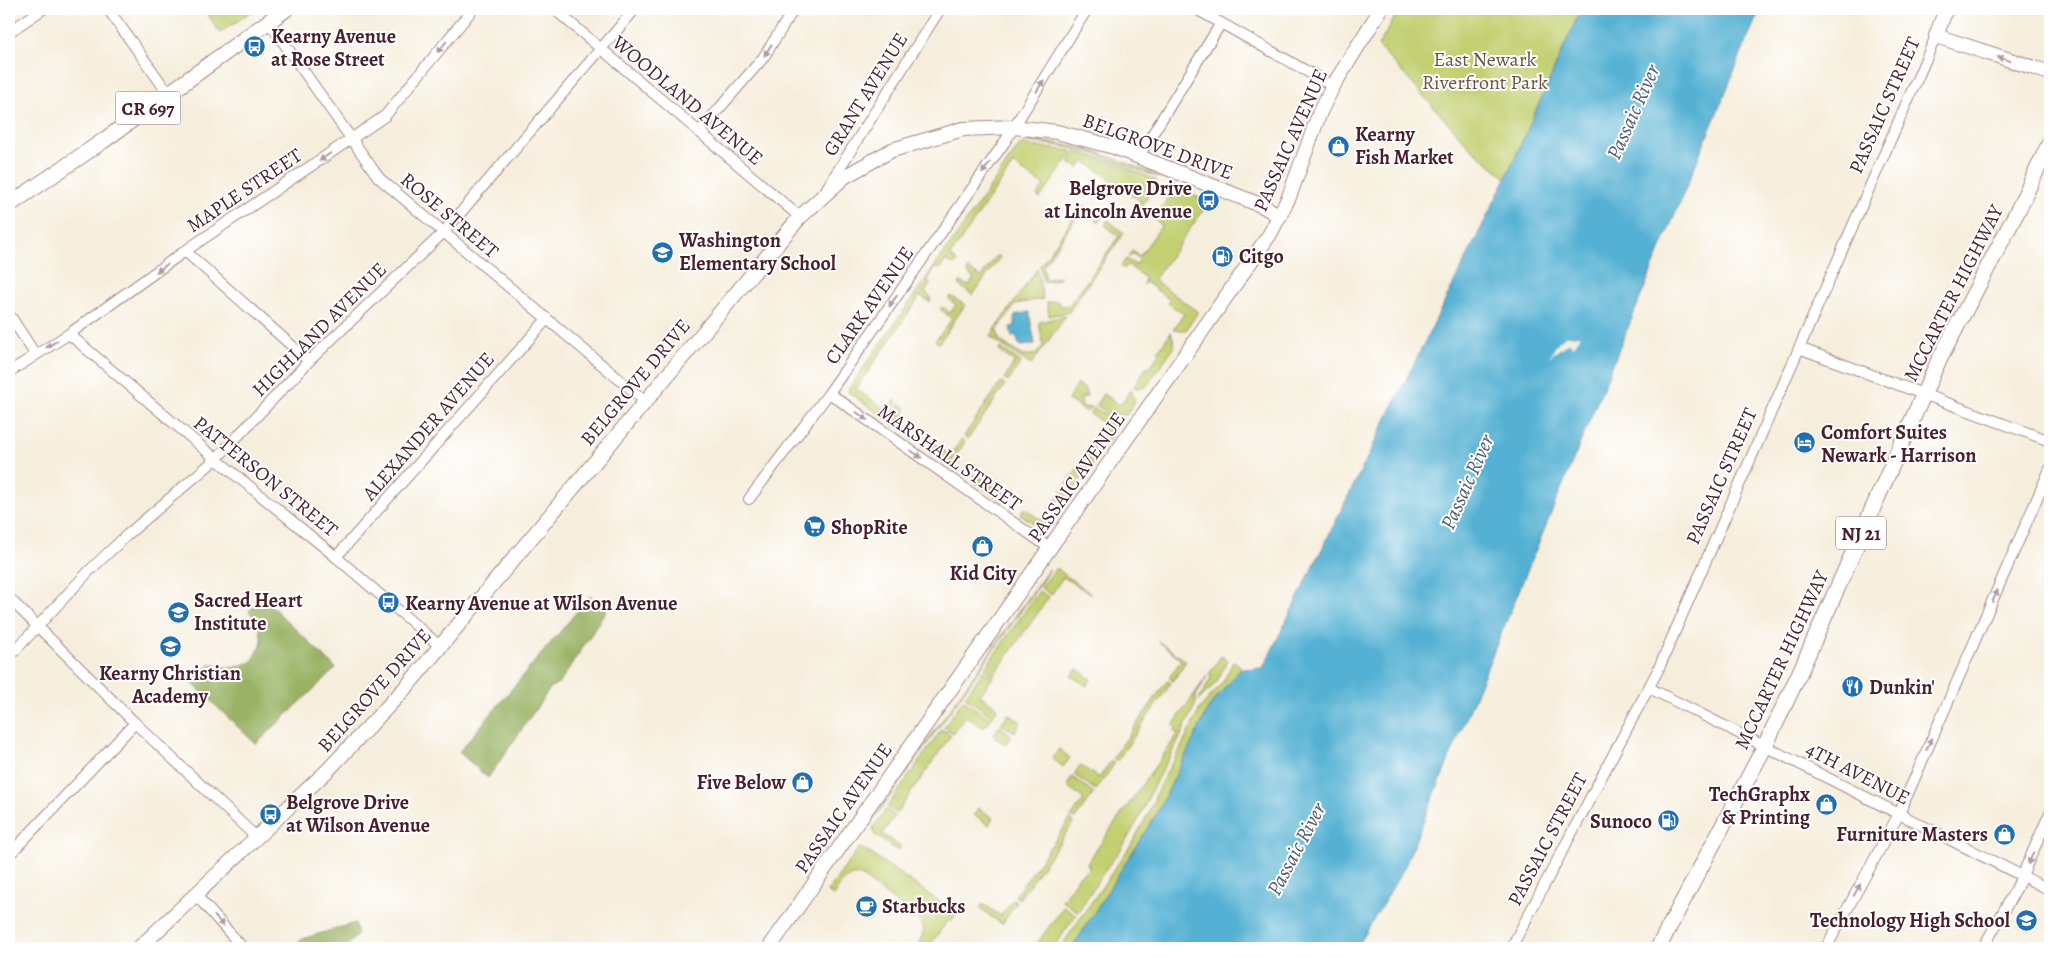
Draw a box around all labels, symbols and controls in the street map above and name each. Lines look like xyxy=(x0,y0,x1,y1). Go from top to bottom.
place label: Kearny Avenue at Rose Street xyxy=(271,23,396,73)
street label: GRANT AVENUE xyxy=(817,27,914,161)
street label: WOODLAND AVENUE xyxy=(606,29,769,172)
street label: PASSAIC STREET xyxy=(1842,32,1927,178)
bus stop icon: Kearny Avenue at Rose Street xyxy=(243,35,267,59)
one-way arrow xyxy=(437,40,448,53)
one-way arrow xyxy=(763,44,773,57)
park label: East Newark Riverfront Park xyxy=(1422,46,1548,96)
one-way arrow xyxy=(1996,54,2011,62)
water label: Passaic River xyxy=(1600,60,1667,164)
street label: PASSAIC AVENUE xyxy=(1247,65,1334,216)
one-way arrow xyxy=(1035,79,1044,92)
road number: CR 697 xyxy=(116,92,180,125)
street label: BELGROVE DRIVE xyxy=(1079,107,1237,186)
place label: Kearny Fish Market xyxy=(1355,121,1454,171)
shop icon: Kearny Fish Market xyxy=(1327,134,1351,158)
street label: MAPLE STREET xyxy=(181,142,307,239)
one-way arrow xyxy=(318,152,332,162)
one-way arrow xyxy=(981,161,992,174)
street label: ROSE STREET xyxy=(395,166,505,265)
place label: Belgrove Drive at Lincoln Avenue xyxy=(1044,175,1192,225)
bus stop icon: Belgrove Drive at Lincoln Avenue xyxy=(1196,188,1220,212)
street label: MCCARTER HIGHWAY xyxy=(1897,199,2010,386)
place label: Washington Elementary School xyxy=(678,227,837,277)
school or university icon: Washington Elementary School xyxy=(651,240,675,264)
street label: CLARK AVENUE xyxy=(819,241,920,370)
place label: Citgo xyxy=(1239,243,1284,270)
fuel station icon: Citgo xyxy=(1211,244,1235,268)
street label: HIGHLAND AVENUE xyxy=(246,256,393,403)
one-way arrow xyxy=(155,263,169,273)
one-way arrow xyxy=(888,294,898,308)
street label: BELGROVE DRIVE xyxy=(574,313,697,452)
one-way arrow xyxy=(45,339,58,348)
street label: ALEXANDER AVENUE xyxy=(356,346,501,507)
street label: MARSHALL STREET xyxy=(872,398,1027,517)
street label: PASSAIC STREET xyxy=(1679,403,1764,549)
street label: PASSAIC AVENUE xyxy=(1021,407,1131,548)
street label: PATTERSON STREET xyxy=(188,410,344,543)
one-way arrow xyxy=(855,411,869,421)
place label: Comfort Suites Newark - Harrison xyxy=(1821,419,1976,469)
water label: Passaic River xyxy=(1434,430,1501,534)
hotel icon: Comfort Suites Newark - Harrison xyxy=(1793,431,1817,455)
one-way arrow xyxy=(909,449,923,459)
place label: ShopRite xyxy=(831,514,908,541)
supermarket icon: ShopRite xyxy=(803,515,827,539)
road number: NJ 21 xyxy=(1836,516,1886,550)
shop icon: Kid City xyxy=(971,535,995,559)
place label: Kid City xyxy=(950,560,1017,587)
street label: MCCARTER HIGHWAY xyxy=(1728,565,1835,754)
place label: Sacred Heart Institute xyxy=(194,587,303,637)
one-way arrow xyxy=(1991,589,1999,603)
place label: Kearny Avenue at Wilson Avenue xyxy=(405,590,678,617)
bus stop icon: Kearny Avenue at Wilson Avenue xyxy=(377,591,401,615)
school or university icon: Sacred Heart Institute xyxy=(166,600,190,624)
street label: BELGROVE DRIVE xyxy=(311,623,437,758)
school or university icon: Kearny Christian Academy xyxy=(158,635,182,659)
place label: Kearny Christian Academy xyxy=(99,660,241,710)
place label: Dunkin' xyxy=(1869,674,1935,701)
restaurant icon: Dunkin' xyxy=(1841,675,1865,699)
street label: 4TH AVENUE xyxy=(1801,736,1915,811)
one-way arrow xyxy=(1926,737,1934,751)
street label: PASSAIC AVENUE xyxy=(788,738,898,879)
street label: PASSAIC STREET xyxy=(1501,768,1594,911)
place label: Five Below xyxy=(697,769,786,796)
shop icon: Five Below xyxy=(790,770,814,794)
place label: TechGraphx & Printing xyxy=(1709,781,1811,831)
place label: Belgrove Drive at Wilson Avenue xyxy=(286,789,430,839)
shop icon: TechGraphx & Printing xyxy=(1814,793,1838,817)
water label: Passaic River xyxy=(1260,797,1332,900)
bus stop icon: Belgrove Drive at Wilson Avenue xyxy=(258,802,282,826)
place label: Sunoco xyxy=(1590,808,1652,835)
fuel station icon: Sunoco xyxy=(1656,809,1680,833)
place label: Furniture Masters xyxy=(1836,821,1988,848)
shop icon: Furniture Masters xyxy=(1992,822,2016,846)
one-way arrow xyxy=(2026,851,2034,865)
one-way arrow xyxy=(1853,883,1862,897)
place label: Starbucks xyxy=(882,893,965,920)
cafe icon: Starbucks xyxy=(854,894,878,918)
place label: Technology High School xyxy=(1810,907,2011,934)
school or university icon: Technology High School xyxy=(2014,908,2038,932)
one-way arrow xyxy=(213,914,225,926)

